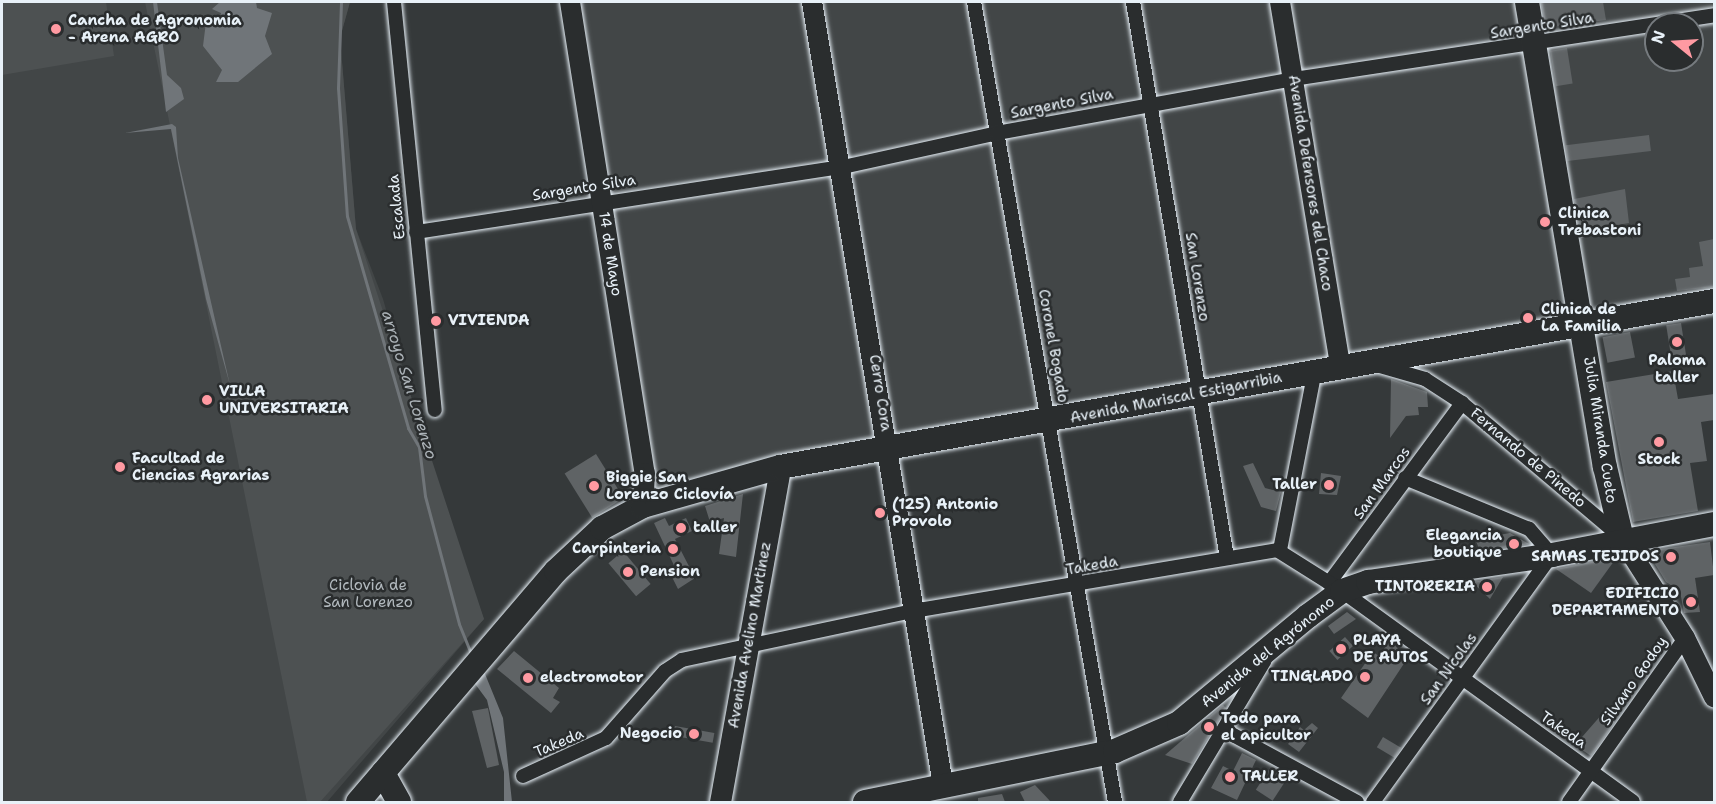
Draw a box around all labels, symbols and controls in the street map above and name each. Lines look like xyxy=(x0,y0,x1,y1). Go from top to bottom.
street label: Sargento Silva xyxy=(1489,9,1595,43)
place label: Cancha de Agronomia - Arena AGRO xyxy=(68,11,241,46)
north arrow xyxy=(1644,12,1704,72)
marker: Cancha de Agronomia - Arena AGRO xyxy=(49,22,63,36)
text: N xyxy=(1646,28,1670,46)
street label: Avenida Defensores del Chaco xyxy=(1284,74,1336,292)
street label: Sargento Silva xyxy=(1009,85,1115,123)
street label: Sargento Silva xyxy=(531,171,637,205)
street label: Escalada xyxy=(385,174,409,240)
place label: Clinica Trebastoni xyxy=(1558,204,1641,239)
street label: 14 de Mayo xyxy=(594,211,626,297)
marker: Clinica Trebastoni xyxy=(1536,213,1554,231)
street label: San Lorenzo xyxy=(1181,231,1213,323)
street label: Coronel Bogado xyxy=(1034,288,1072,404)
place label: Clinica de La Familia xyxy=(1541,300,1621,335)
water label: arroyo San Lorenzo xyxy=(377,308,441,462)
marker: Clinica de La Familia xyxy=(1519,309,1537,327)
place label: VIVIENDA xyxy=(448,312,530,330)
marker: VIVIENDA xyxy=(429,314,443,328)
marker: Paloma taller xyxy=(1670,335,1684,349)
place label: Paloma taller xyxy=(1648,351,1706,386)
street label: Cerro Cora xyxy=(865,353,895,433)
street label: Julia Miranda Cueto xyxy=(1580,355,1620,505)
street label: Avenida Mariscal Estigarribia xyxy=(1069,369,1283,427)
place label: VILLA UNIVERSITARIA xyxy=(219,382,349,417)
marker: VILLA UNIVERSITARIA xyxy=(200,393,214,407)
street label: Fernando de Pinedo xyxy=(1467,404,1589,512)
marker: Stock xyxy=(1652,435,1666,449)
street label: San Marcos xyxy=(1350,443,1414,523)
place label: Facultad de Ciencias Agrarias xyxy=(132,449,269,484)
place label: Stock xyxy=(1637,451,1681,469)
marker: Facultad de Ciencias Agrarias xyxy=(113,460,127,474)
place label: Biggie San Lorenzo Ciclovía xyxy=(606,468,734,503)
place label: Taller xyxy=(1272,476,1317,494)
marker: Taller xyxy=(1322,478,1336,492)
marker: Biggie San Lorenzo Ciclovía xyxy=(587,479,601,493)
place label: (125) Antonio Provolo xyxy=(892,495,998,530)
marker: (125) Antonio Provolo xyxy=(873,506,887,520)
place label: taller xyxy=(693,519,737,537)
marker: taller xyxy=(674,521,688,535)
place label: Elegancia boutique xyxy=(1425,526,1502,561)
marker: Elegancia boutique xyxy=(1507,537,1521,551)
place label: Carpinteria xyxy=(572,540,661,558)
street label: Avenida Avelino Martinez xyxy=(725,540,775,730)
marker: Carpinteria xyxy=(666,542,680,556)
place label: SAMAS TEJIDOS xyxy=(1531,548,1659,566)
marker: SAMAS TEJIDOS xyxy=(1664,550,1678,564)
street label: Takeda xyxy=(1065,553,1119,579)
place label: Pension xyxy=(640,563,700,581)
marker: Pension xyxy=(621,565,635,579)
park label: Ciclovia de San Lorenzo xyxy=(323,576,413,611)
place label: TINTORERIA xyxy=(1375,578,1475,596)
marker: TINTORERIA xyxy=(1480,580,1494,594)
place label: EDIFICIO DEPARTAMENTO xyxy=(1552,584,1679,619)
street label: Avenida del Agrónomo xyxy=(1198,593,1338,711)
marker: EDIFICIO DEPARTAMENTO xyxy=(1684,595,1698,609)
street label: San Nicolas xyxy=(1417,629,1481,709)
place label: PLAYA DE AUTOS xyxy=(1353,631,1428,666)
street label: Silvano Godoy xyxy=(1597,633,1671,729)
marker: PLAYA DE AUTOS xyxy=(1334,642,1348,656)
place label: TINGLADO xyxy=(1271,668,1353,686)
place label: electromotor xyxy=(540,669,644,687)
marker: TINGLADO xyxy=(1358,670,1372,684)
marker: electromotor xyxy=(521,671,535,685)
street label: Takeda xyxy=(1537,708,1589,752)
place label: Todo para el apicultor xyxy=(1221,709,1311,744)
marker: Todo para el apicultor xyxy=(1202,720,1216,734)
street label: Takeda xyxy=(532,725,586,761)
place label: Negocio xyxy=(620,725,682,743)
marker: Negocio xyxy=(687,727,701,741)
place label: TALLER xyxy=(1242,768,1298,786)
marker: TALLER xyxy=(1223,770,1237,784)

